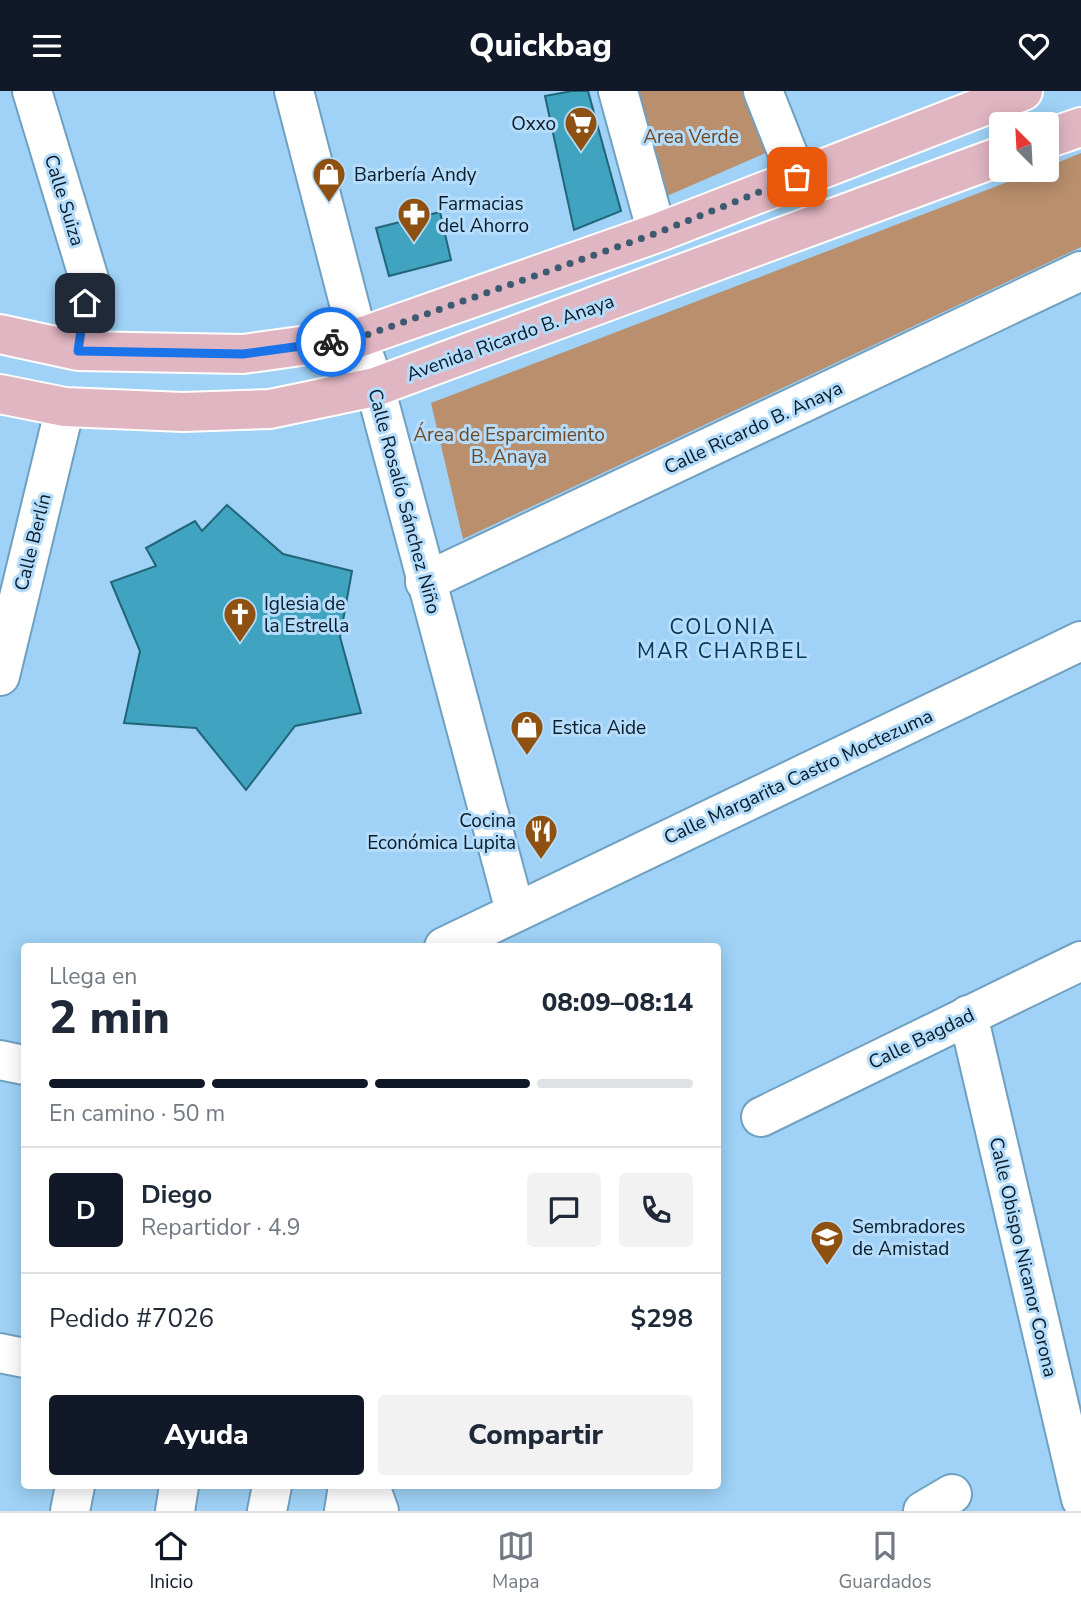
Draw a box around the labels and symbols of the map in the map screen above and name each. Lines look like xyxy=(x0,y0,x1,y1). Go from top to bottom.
supermarket icon: Oxxo xyxy=(562,104,600,153)
place label: Oxxo xyxy=(511,111,556,137)
north arrow xyxy=(989,112,1059,182)
park label: Area Verde xyxy=(643,124,739,150)
pin xyxy=(767,147,827,207)
street label: Calle Suiza xyxy=(38,151,90,249)
shop icon: Barbería Andy xyxy=(310,155,348,204)
place label: Barbería Andy xyxy=(354,162,477,188)
place label: Farmacias del Ahorro xyxy=(438,191,529,239)
pharmacy icon: Farmacias del Ahorro xyxy=(395,195,433,244)
pin xyxy=(55,273,115,333)
street label: Avenida Ricardo B. Anaya xyxy=(403,288,618,388)
courier xyxy=(296,307,366,377)
street label: Calle Ricardo B. Anaya xyxy=(660,375,847,481)
street label: Calle Rosalío Sánchez Niño xyxy=(361,386,447,617)
park label: Área de Esparcimiento B. Anaya xyxy=(413,422,605,470)
street label: Calle Berlín xyxy=(8,491,58,594)
place label: Iglesia de la Estrella xyxy=(264,591,349,639)
church icon: Iglesia de la Estrella xyxy=(221,595,259,644)
district label: COLONIA MAR CHARBEL xyxy=(637,613,809,665)
street label: Calle Margarita Castro Moctezuma xyxy=(660,703,937,851)
shop icon: Estica Aide xyxy=(508,708,546,757)
place label: Estica Aide xyxy=(552,715,646,741)
place label: Cocina Económica Lupita xyxy=(367,808,516,856)
restaurant icon: Cocina Económica Lupita xyxy=(522,812,560,861)
street label: Calle Bagdad xyxy=(864,1002,979,1076)
street label: Calle Obispo Nicanor Corona xyxy=(983,1135,1063,1380)
place label: Sembradores de Amistad xyxy=(852,1214,965,1262)
school or university icon: Sembradores de Amistad xyxy=(808,1218,846,1267)

